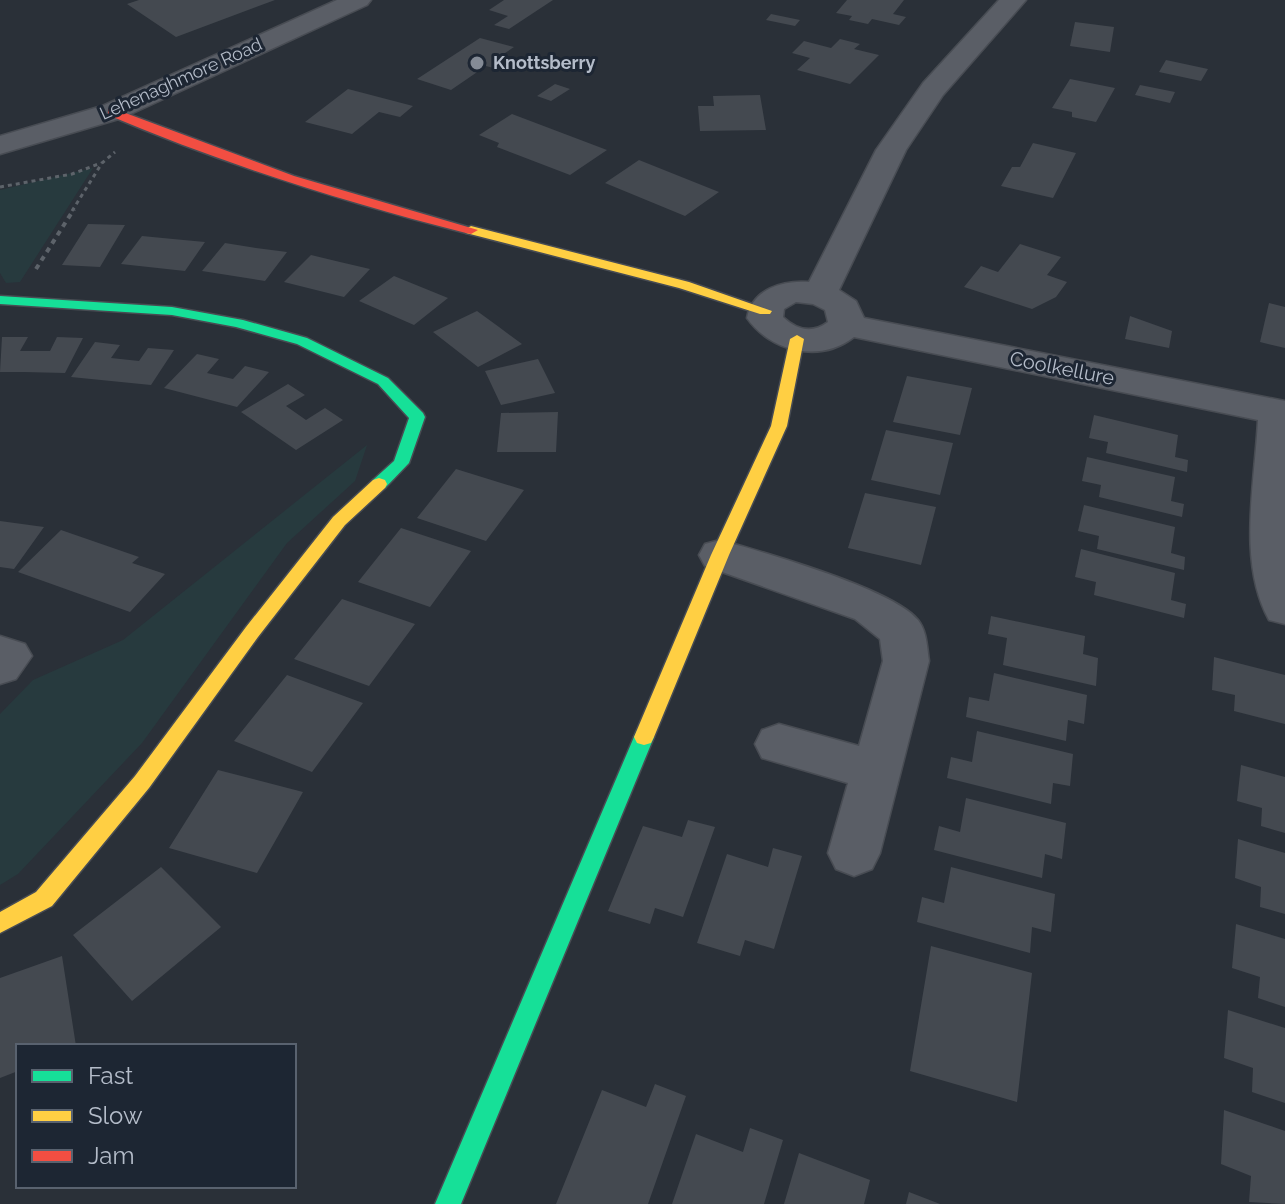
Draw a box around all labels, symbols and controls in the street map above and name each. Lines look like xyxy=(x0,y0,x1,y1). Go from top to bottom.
street label: Lehenaghmore Road xyxy=(96,33,265,124)
place label: Knottsberry xyxy=(493,52,595,73)
marker: Knottsberry xyxy=(468,54,486,72)
street label: Coolkellure xyxy=(1008,346,1117,390)
legend xyxy=(16,1044,296,1188)
text: Fast xyxy=(88,1061,133,1090)
text: Slow xyxy=(88,1101,143,1130)
text: Jam xyxy=(88,1141,134,1170)

